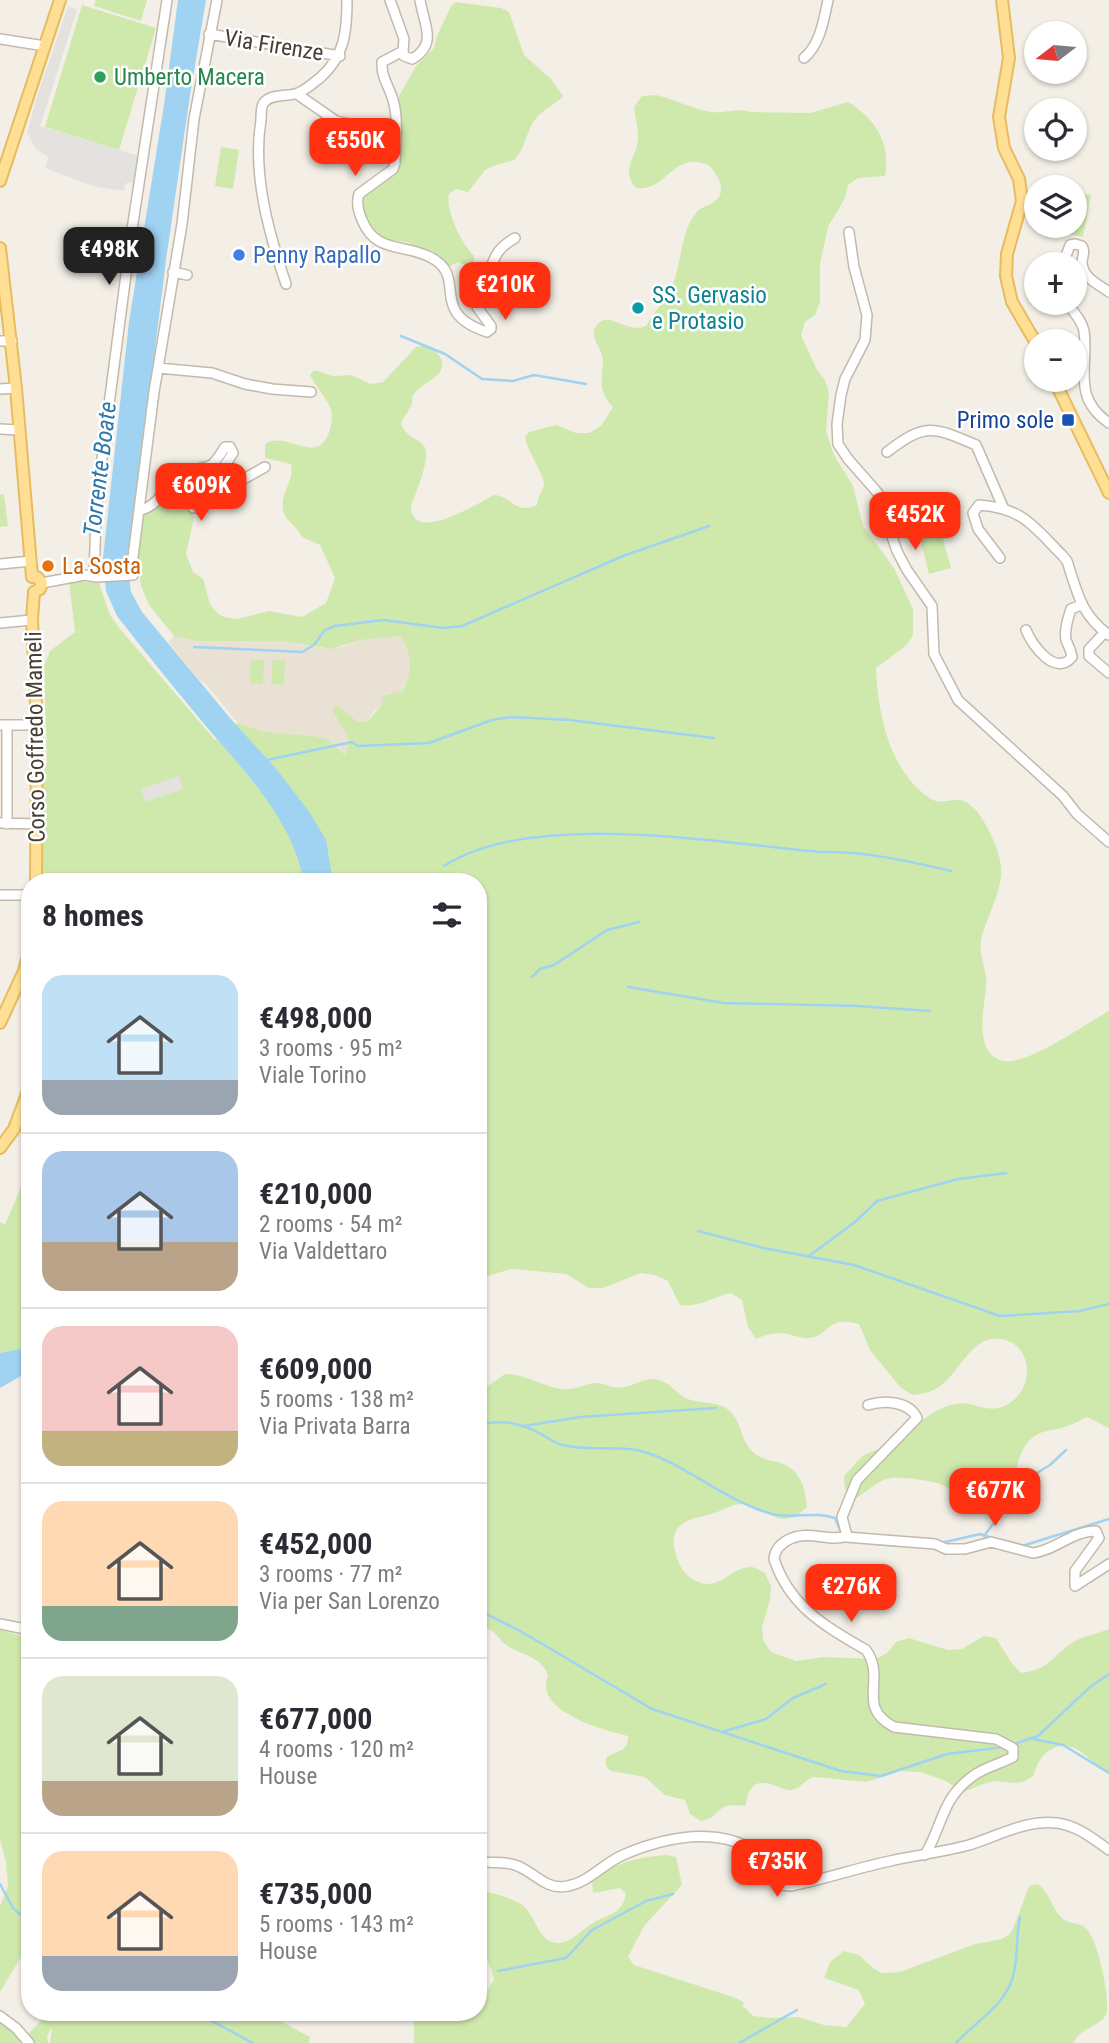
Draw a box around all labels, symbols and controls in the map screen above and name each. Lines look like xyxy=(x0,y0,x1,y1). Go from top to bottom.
north arrow xyxy=(1024,21,1087,84)
map controls xyxy=(1024,21,1087,392)
street label: Via Firenze xyxy=(222,24,326,67)
place label: Umberto Macera xyxy=(114,64,265,91)
marker: Umberto Macera xyxy=(92,69,108,85)
button: locate xyxy=(1024,98,1087,161)
pin: €550K xyxy=(306,118,404,178)
text: €550K xyxy=(325,127,385,154)
button: layers xyxy=(1024,175,1087,238)
pin: €498K xyxy=(60,228,158,287)
text: €498K xyxy=(79,236,139,263)
place label: Penny Rapallo xyxy=(253,242,381,269)
marker: Penny Rapallo xyxy=(231,247,247,263)
button: + xyxy=(1024,252,1087,315)
pin: €210K xyxy=(456,262,554,322)
text: €210K xyxy=(475,271,535,298)
place label: SS. Gervasio e Protasio xyxy=(652,282,767,335)
marker: SS. Gervasio e Protasio xyxy=(630,300,646,316)
button: − xyxy=(1024,329,1087,392)
water label: Torrente Boate xyxy=(78,400,122,538)
place label: Primo sole xyxy=(957,407,1054,434)
marker: Primo sole xyxy=(1060,412,1076,428)
pin: €609K xyxy=(152,463,250,523)
text: €609K xyxy=(171,472,231,499)
pin: €452K xyxy=(866,492,964,552)
text: €452K xyxy=(885,501,945,528)
place label: La Sosta xyxy=(62,553,141,580)
marker: La Sosta xyxy=(40,558,56,574)
street label: Corso Goffredo Mameli xyxy=(20,631,51,843)
icon: filters xyxy=(428,896,466,934)
text: 8 homes xyxy=(42,898,144,933)
text: €498,000 xyxy=(259,1000,372,1035)
icon: home xyxy=(98,1003,182,1087)
text: 3 rooms · 95 m² xyxy=(259,1035,402,1062)
text: Viale Torino xyxy=(259,1062,366,1089)
text: €210,000 xyxy=(259,1176,372,1211)
icon: home xyxy=(98,1179,182,1263)
text: 2 rooms · 54 m² xyxy=(259,1211,402,1238)
text: Via Valdettaro xyxy=(259,1238,387,1265)
text: €609,000 xyxy=(259,1351,372,1386)
icon: home xyxy=(98,1354,182,1438)
text: 5 rooms · 138 m² xyxy=(259,1386,414,1413)
text: Via Privata Barra xyxy=(259,1413,410,1440)
pin: €677K xyxy=(946,1468,1044,1528)
text: €677K xyxy=(965,1477,1025,1504)
text: €452,000 xyxy=(259,1526,372,1561)
icon: home xyxy=(98,1529,182,1613)
text: 3 rooms · 77 m² xyxy=(259,1561,402,1588)
pin: €276K xyxy=(802,1564,900,1624)
text: €276K xyxy=(821,1573,881,1600)
text: Via per San Lorenzo xyxy=(259,1588,440,1615)
text: €677,000 xyxy=(259,1701,372,1736)
icon: home xyxy=(98,1704,182,1788)
text: 4 rooms · 120 m² xyxy=(259,1736,414,1763)
text: House xyxy=(259,1763,317,1790)
pin: €735K xyxy=(728,1840,826,1899)
text: €735K xyxy=(747,1848,807,1875)
text: €735,000 xyxy=(259,1876,372,1911)
icon: home xyxy=(98,1879,182,1963)
text: 5 rooms · 143 m² xyxy=(259,1911,414,1938)
text: House xyxy=(259,1938,317,1965)

